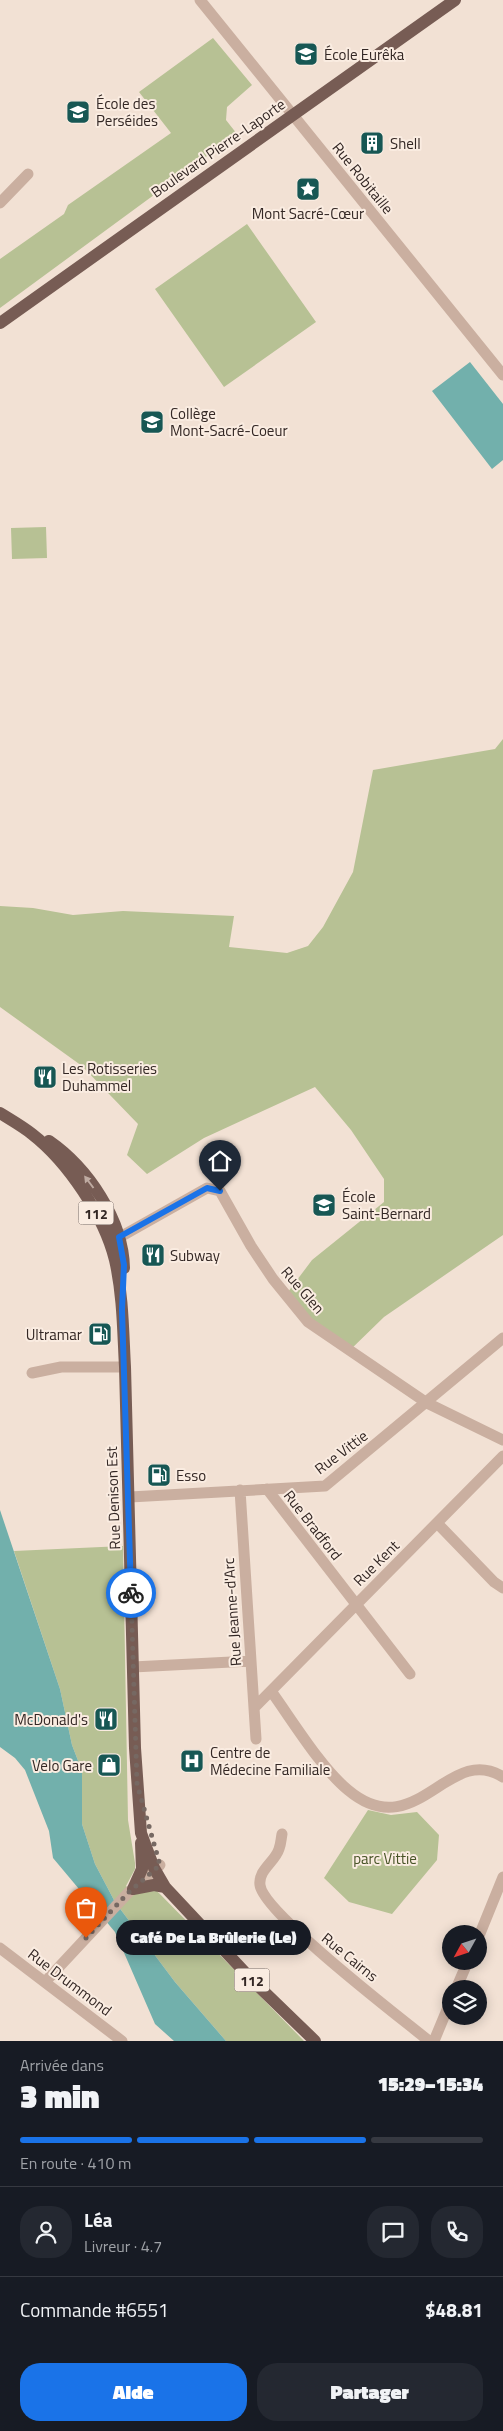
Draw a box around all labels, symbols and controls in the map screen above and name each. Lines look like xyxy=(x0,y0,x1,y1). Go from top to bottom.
school or university icon: École Eurêka xyxy=(293,41,319,67)
place label: École Eurêka xyxy=(324,43,405,66)
place label: École des Perséides xyxy=(96,92,158,132)
street label: Boulevard Pierre-Laporte xyxy=(146,93,290,203)
school or university icon: École des Perséides xyxy=(65,99,91,125)
building icon: Shell xyxy=(359,130,385,156)
place label: Shell xyxy=(390,132,421,155)
street label: Rue Robitaille xyxy=(327,137,399,219)
place icon: Mont Sacré-Cœur xyxy=(295,176,321,202)
place label: Mont Sacré-Cœur xyxy=(252,202,364,225)
place label: Collège Mont-Sacré-Coeur xyxy=(170,402,288,442)
school or university icon: Collège Mont-Sacré-Coeur xyxy=(139,409,165,435)
place label: Les Rotisseries Duhammel xyxy=(62,1057,157,1097)
restaurant icon: Les Rotisseries Duhammel xyxy=(32,1064,58,1090)
pin xyxy=(199,1140,241,1191)
icon: home xyxy=(206,1147,234,1175)
one-way arrow xyxy=(84,1176,95,1189)
place label: École Saint-Bernard xyxy=(342,1185,431,1225)
school or university icon: École Saint-Bernard xyxy=(311,1192,337,1218)
road number: 112 xyxy=(78,1202,114,1224)
restaurant icon: Subway xyxy=(140,1242,166,1268)
place label: Subway xyxy=(170,1244,220,1267)
street label: Rue Glen xyxy=(276,1261,330,1319)
fuel station icon: Ultramar xyxy=(87,1321,113,1347)
place label: Ultramar xyxy=(26,1323,82,1346)
street label: Rue Vittie xyxy=(310,1424,372,1480)
street label: Rue Denison Est xyxy=(100,1445,126,1550)
fuel station icon: Esso xyxy=(146,1462,172,1488)
place label: Esso xyxy=(176,1464,206,1487)
street label: Rue Bradford xyxy=(278,1485,348,1565)
street label: Rue Kent xyxy=(348,1534,405,1591)
street label: Rue Jeanne-d'Arc xyxy=(217,1557,247,1667)
courier xyxy=(106,1568,156,1618)
icon: bike xyxy=(117,1579,145,1607)
restaurant icon: McDonald's xyxy=(93,1706,119,1732)
place label: McDonald's xyxy=(14,1708,88,1731)
place label: Centre de Médecine Familiale xyxy=(210,1741,330,1781)
hospital icon: Centre de Médecine Familiale xyxy=(179,1748,205,1774)
shop icon: Velo Gare xyxy=(96,1752,122,1778)
place label: Velo Gare xyxy=(32,1754,92,1777)
park label: parc Vittie xyxy=(353,1847,417,1870)
pin xyxy=(65,1887,107,1938)
icon: bag xyxy=(72,1894,100,1922)
callout: Café De La Brûlerie (Le) xyxy=(116,1920,311,1956)
text: Café De La Brûlerie (Le) xyxy=(131,1925,296,1949)
north arrow xyxy=(442,1925,488,1970)
map controls xyxy=(442,1925,487,2025)
street label: Rue Cairns xyxy=(317,1927,383,1987)
street label: Rue Drummond xyxy=(23,1943,117,2021)
road number: 112 xyxy=(234,1968,270,1992)
button: layers xyxy=(442,1980,487,2025)
text: Arrivée dans xyxy=(20,2053,104,2077)
text: 15:29–15:34 xyxy=(378,2069,483,2098)
text: 3 min xyxy=(20,2072,100,2120)
text: En route · 410 m xyxy=(20,2151,131,2175)
text: Léa xyxy=(84,2205,112,2234)
button: person xyxy=(20,2206,72,2258)
button: chat xyxy=(367,2206,419,2258)
button: phone xyxy=(431,2206,483,2258)
text: Livreur · 4.7 xyxy=(84,2234,162,2258)
text: Commande #6551 xyxy=(20,2295,169,2324)
text: $48.81 xyxy=(425,2295,483,2324)
button: Aide xyxy=(20,2363,247,2421)
button: Partager xyxy=(257,2363,483,2421)

